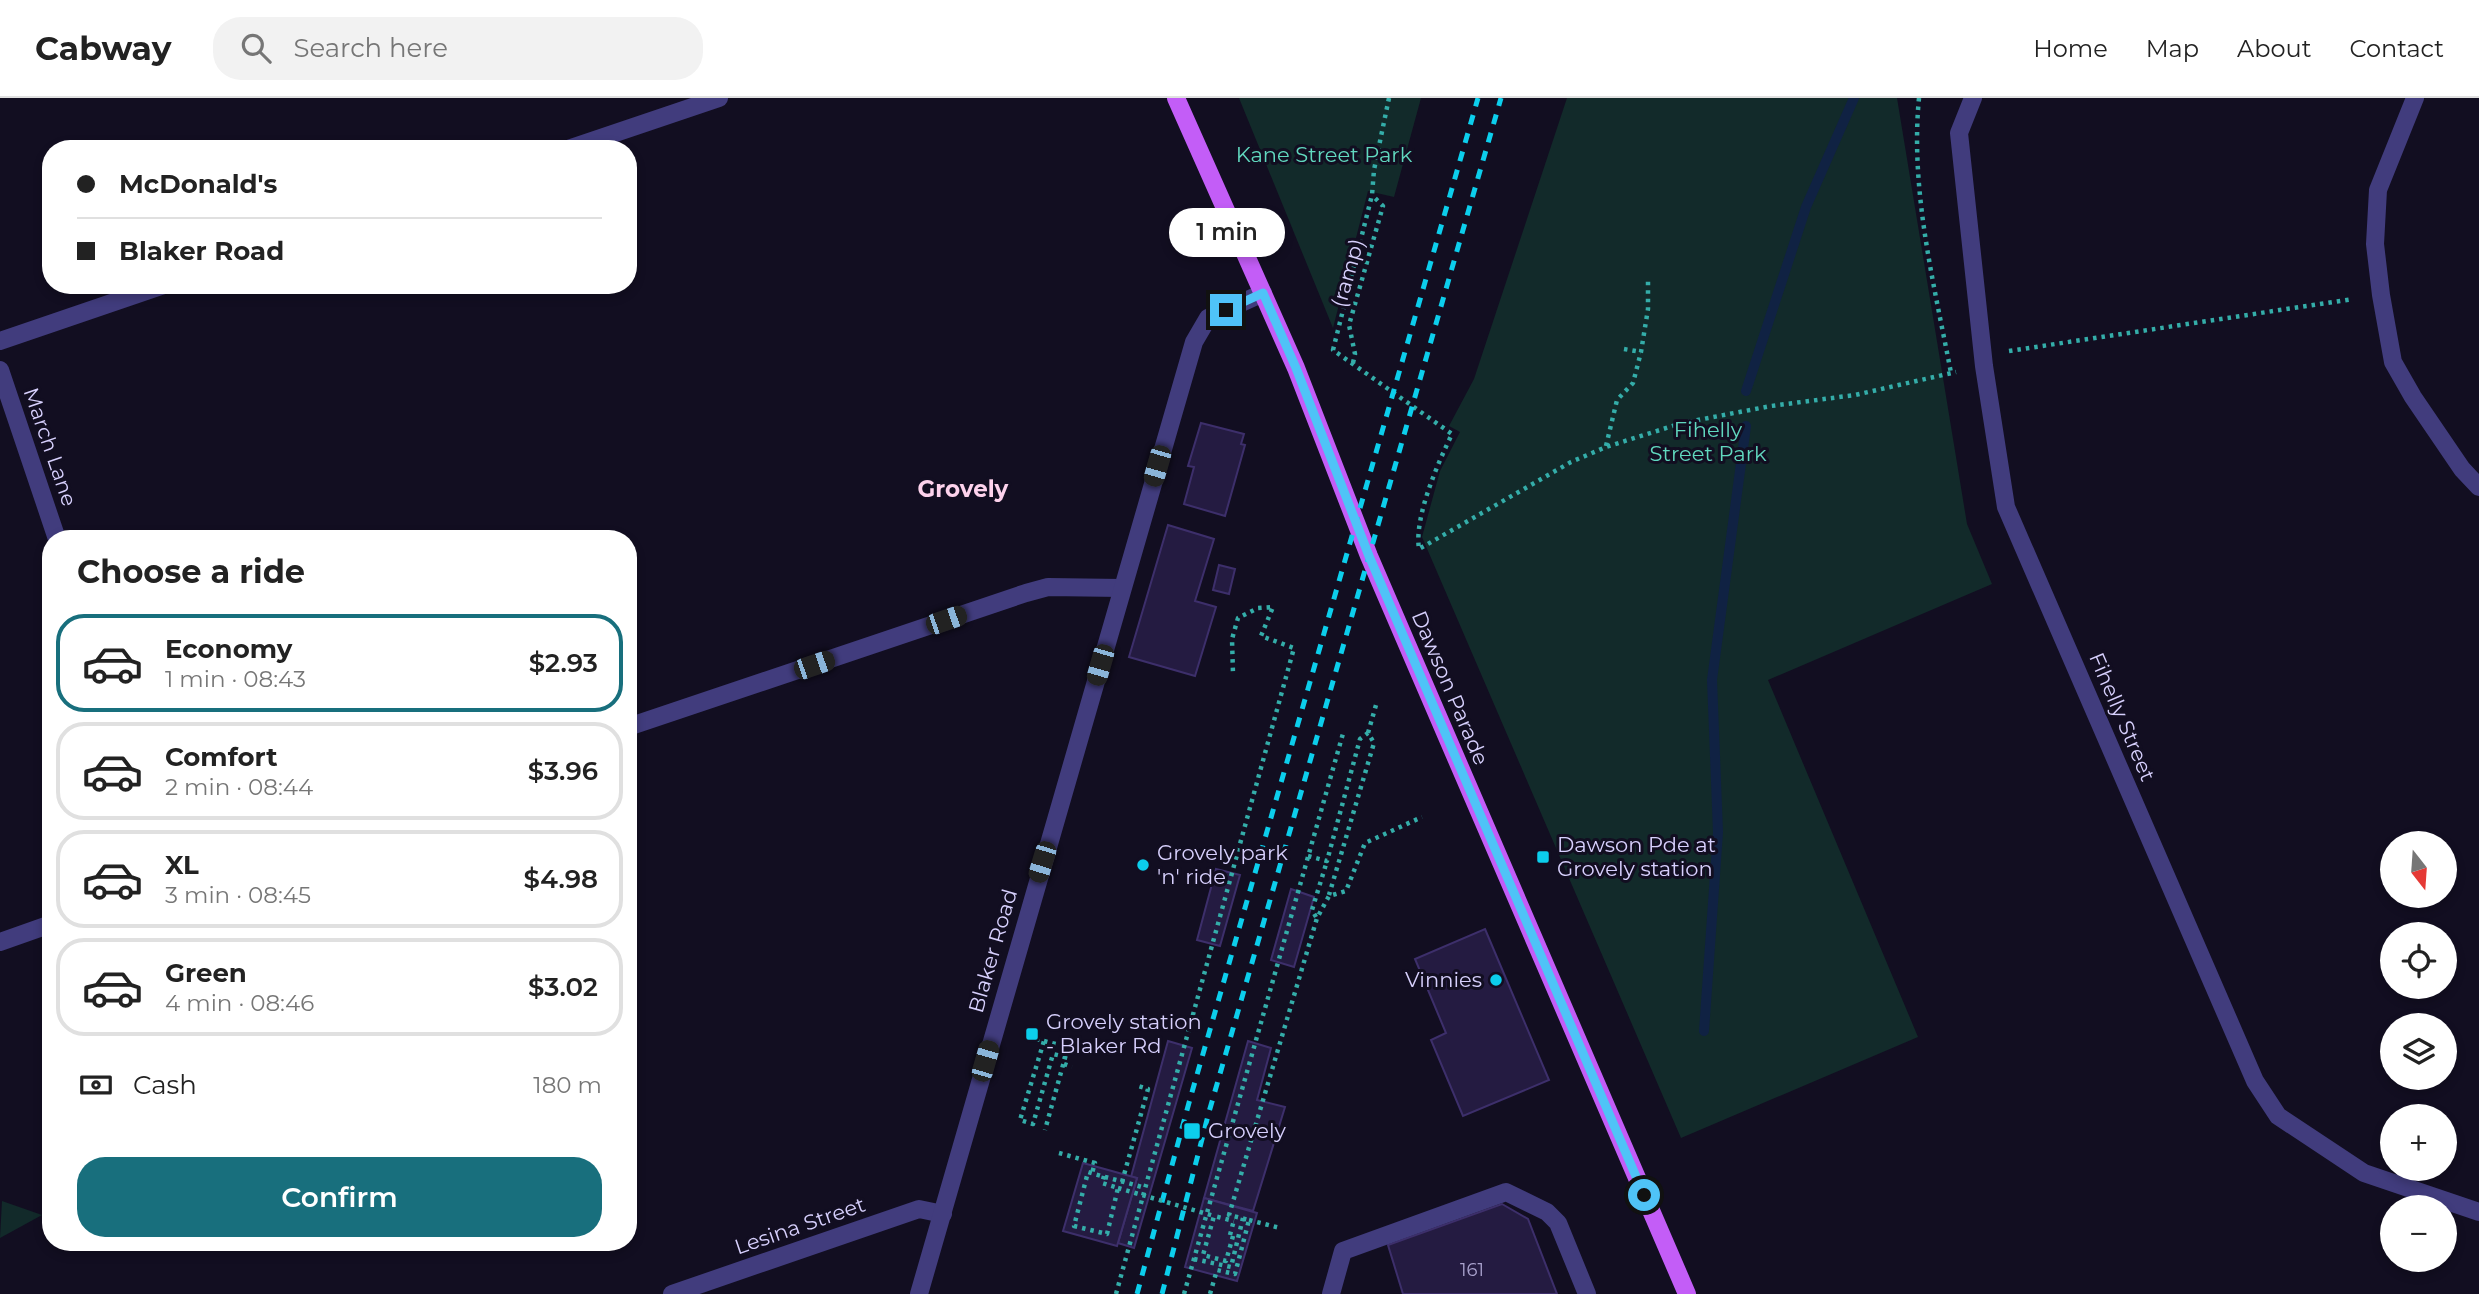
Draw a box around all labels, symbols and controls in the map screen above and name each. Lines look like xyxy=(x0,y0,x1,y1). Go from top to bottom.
search box xyxy=(213,17,703,80)
text: Cabway xyxy=(35,28,171,68)
icon: search xyxy=(237,29,275,67)
text: Search here xyxy=(293,32,448,64)
text: Home xyxy=(2033,34,2108,63)
text: Map xyxy=(2146,34,2199,63)
text: About xyxy=(2237,34,2311,63)
text: Contact xyxy=(2349,34,2444,63)
park label: Kane Street Park xyxy=(1236,142,1413,167)
text: McDonald's xyxy=(119,168,277,200)
callout: 1 min xyxy=(1168,208,1284,258)
text: 1 min xyxy=(1196,218,1258,246)
text: Blaker Road xyxy=(119,235,284,267)
street label: (ramp) xyxy=(1326,236,1369,310)
route end xyxy=(1210,294,1242,326)
street label: March Lane xyxy=(19,384,82,509)
park label: Fihelly Street Park xyxy=(1650,417,1767,466)
car xyxy=(1142,443,1173,489)
district label: Grovely xyxy=(918,475,1009,503)
text: Choose a ride xyxy=(77,552,305,591)
car xyxy=(923,603,970,637)
street label: Dawson Parade xyxy=(1407,607,1494,769)
icon: car xyxy=(81,632,144,695)
text: Economy xyxy=(165,633,292,665)
car xyxy=(1085,642,1116,688)
text: $2.93 xyxy=(529,647,598,679)
car xyxy=(791,648,838,682)
street label: Fihelly Street xyxy=(2084,649,2161,785)
text: 1 min · 08:43 xyxy=(165,665,306,693)
icon: car xyxy=(81,740,144,803)
text: Comfort xyxy=(165,741,277,773)
text: $3.96 xyxy=(528,755,598,787)
text: 2 min · 08:44 xyxy=(165,773,313,801)
north arrow xyxy=(2380,831,2457,908)
map controls xyxy=(2380,831,2457,1272)
place label: Dawson Pde at Grovely station xyxy=(1557,832,1716,881)
car xyxy=(1026,839,1059,885)
place label: Grovely park 'n' ride xyxy=(1157,840,1288,889)
icon: car xyxy=(81,848,144,911)
text: XL xyxy=(165,849,199,881)
marker: Dawson Pde at Grovely station xyxy=(1535,849,1551,865)
marker: Grovely park 'n' ride xyxy=(1135,857,1151,873)
text: $4.98 xyxy=(524,863,598,895)
text: 3 min · 08:45 xyxy=(165,881,311,909)
street label: Blaker Road xyxy=(963,886,1022,1016)
button: locate xyxy=(2380,922,2457,999)
icon: car xyxy=(81,956,144,1019)
text: Green xyxy=(165,957,247,989)
place label: Vinnies xyxy=(1405,967,1482,992)
text: $3.02 xyxy=(528,971,598,1003)
marker: Vinnies xyxy=(1488,972,1504,988)
text: 4 min · 08:46 xyxy=(165,989,314,1017)
place label: Grovely station - Blaker Rd xyxy=(1046,1009,1202,1058)
button: layers xyxy=(2380,1013,2457,1090)
marker: Grovely station - Blaker Rd xyxy=(1024,1026,1040,1042)
car xyxy=(970,1038,1001,1084)
icon: cash xyxy=(77,1066,115,1104)
text: Cash xyxy=(133,1069,197,1101)
text: 180 m xyxy=(533,1071,602,1099)
button: + xyxy=(2380,1104,2457,1181)
place label: Grovely xyxy=(1208,1118,1287,1143)
marker: Grovely xyxy=(1182,1121,1202,1141)
button: Confirm xyxy=(77,1157,602,1237)
route start xyxy=(1628,1179,1660,1211)
street label: Lesina Street xyxy=(731,1192,868,1260)
button: − xyxy=(2380,1195,2457,1272)
house number: 161 xyxy=(1460,1259,1484,1281)

